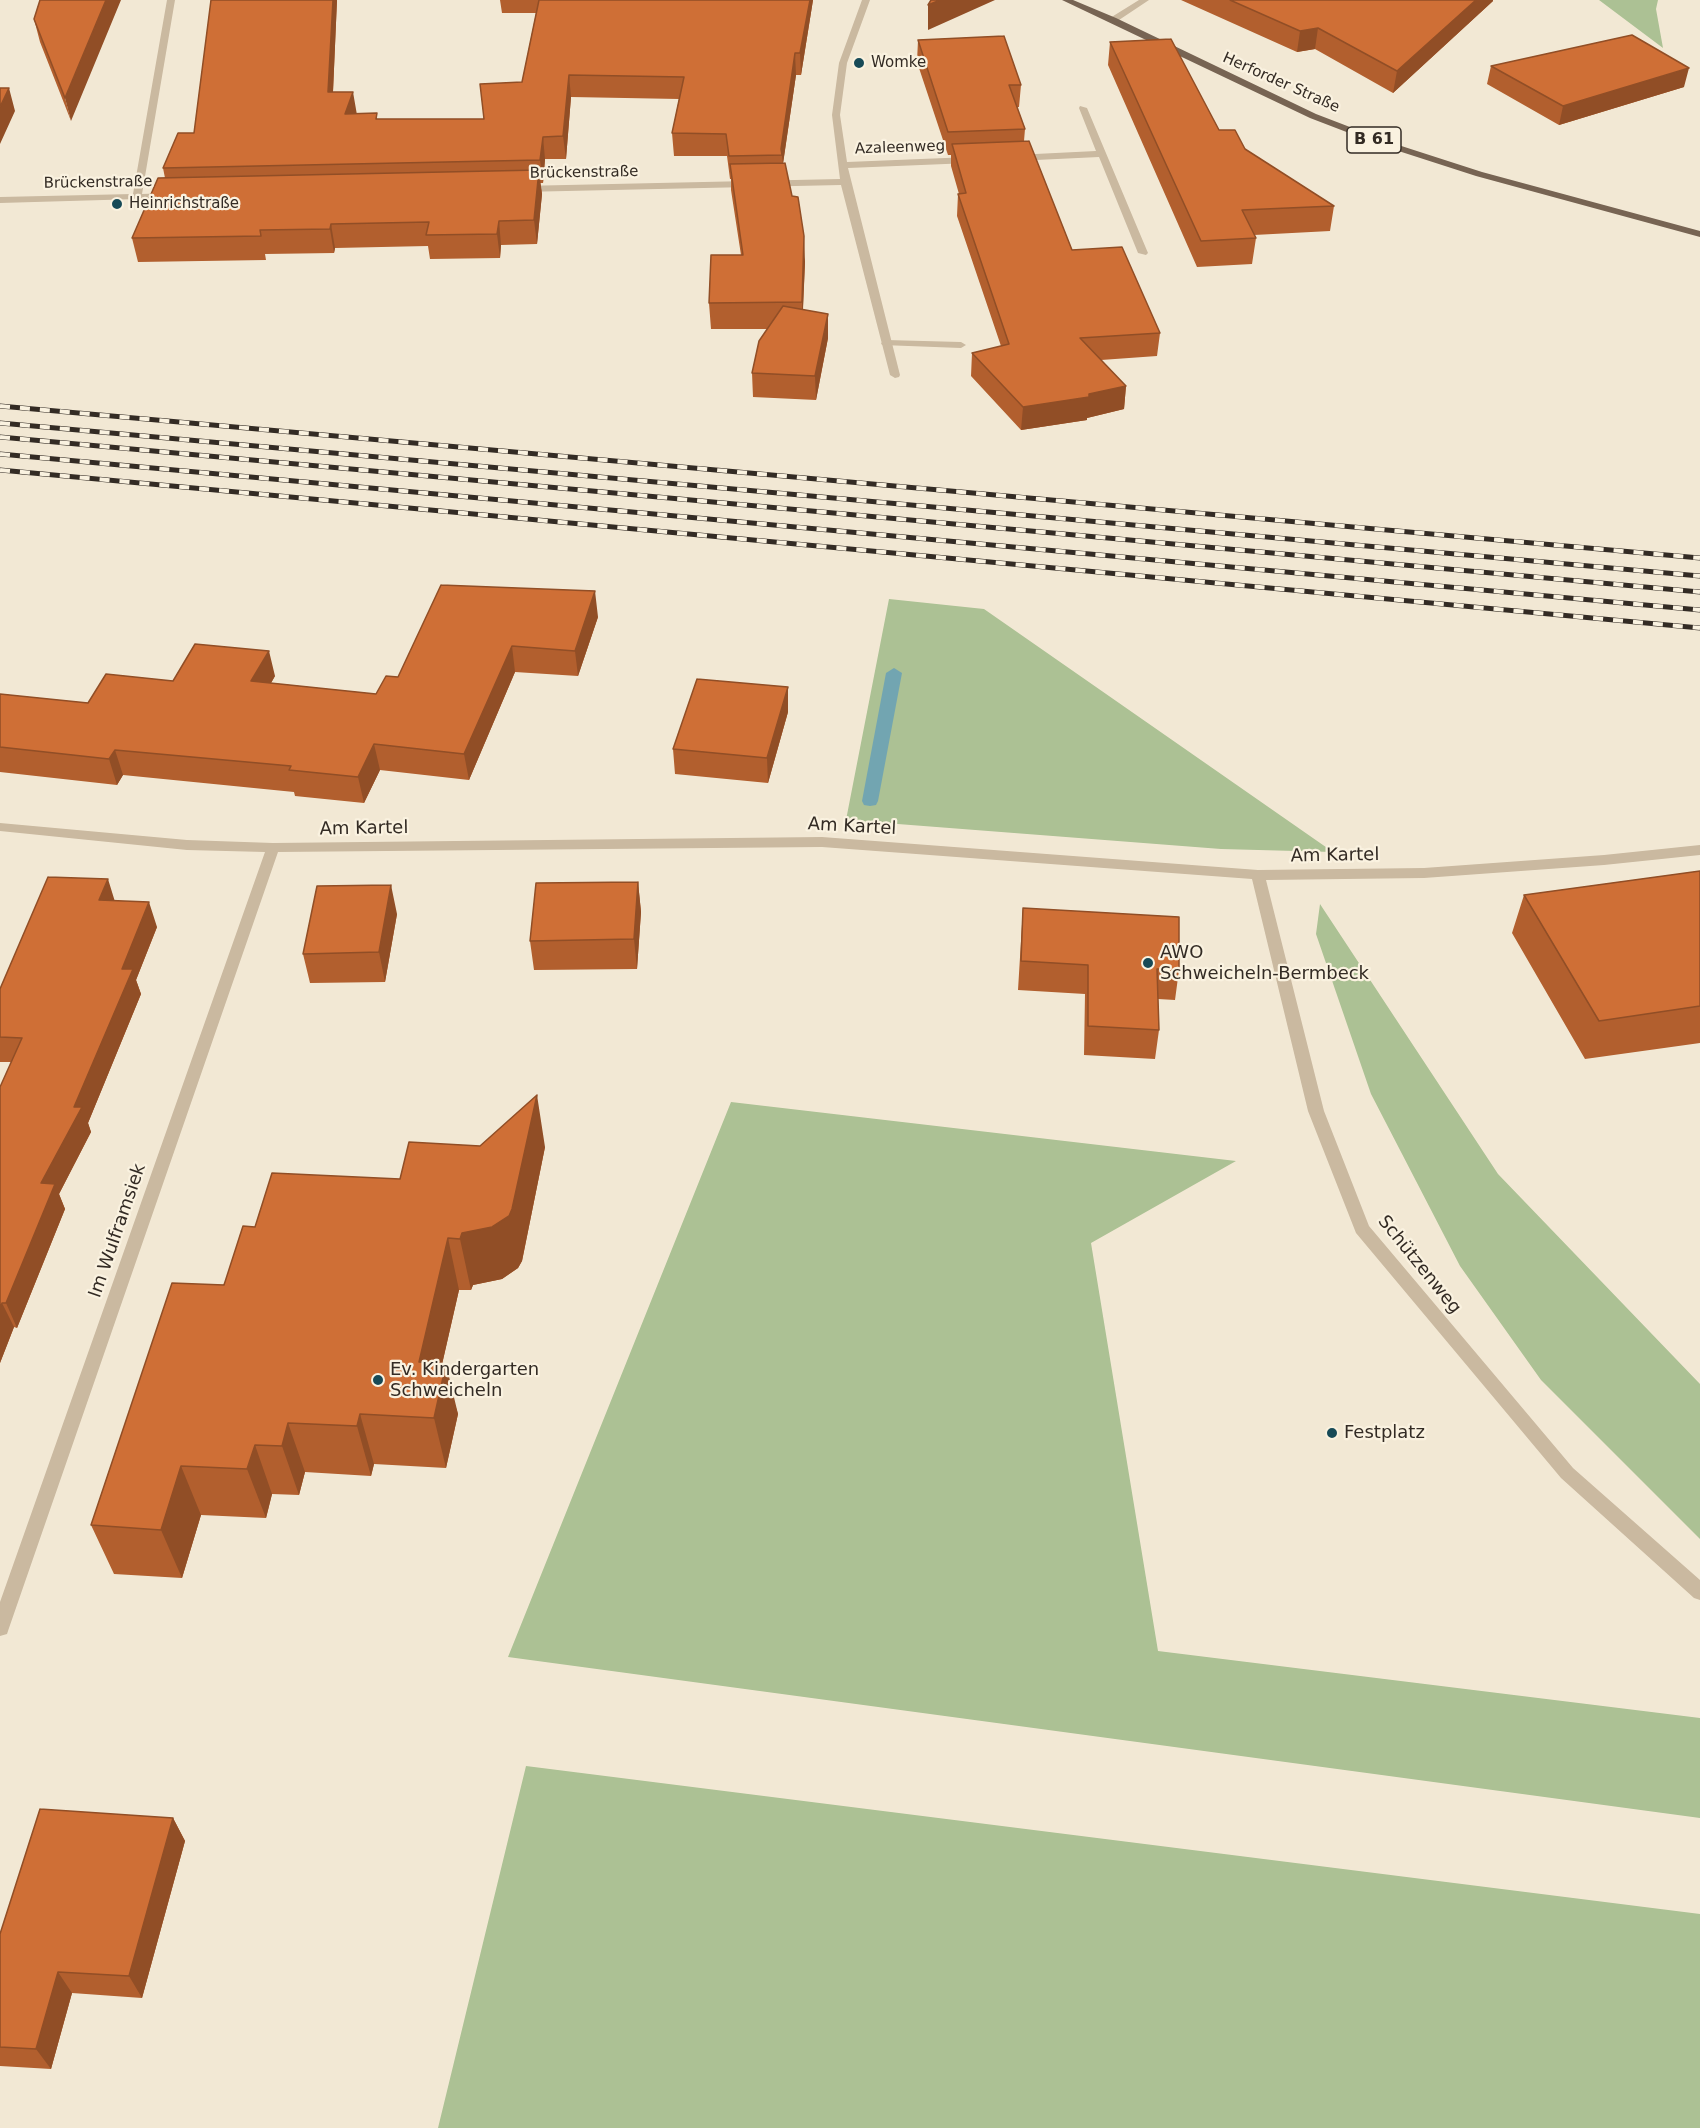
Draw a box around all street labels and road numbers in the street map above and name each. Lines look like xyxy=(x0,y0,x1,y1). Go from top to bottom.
street label: Herforder Straße xyxy=(1220,49,1342,117)
road number: B 61 xyxy=(1347,127,1401,153)
street label: Azaleenweg xyxy=(854,137,946,159)
street label: Brückenstraße xyxy=(529,163,639,183)
street label: Brückenstraße xyxy=(43,173,153,193)
street label: Am Kartel xyxy=(807,814,897,840)
street label: Am Kartel xyxy=(320,817,408,841)
street label: Am Kartel xyxy=(1291,844,1379,868)
street label: Im Wulframsiek xyxy=(85,1161,151,1301)
street label: Schützenweg xyxy=(1373,1211,1465,1319)

